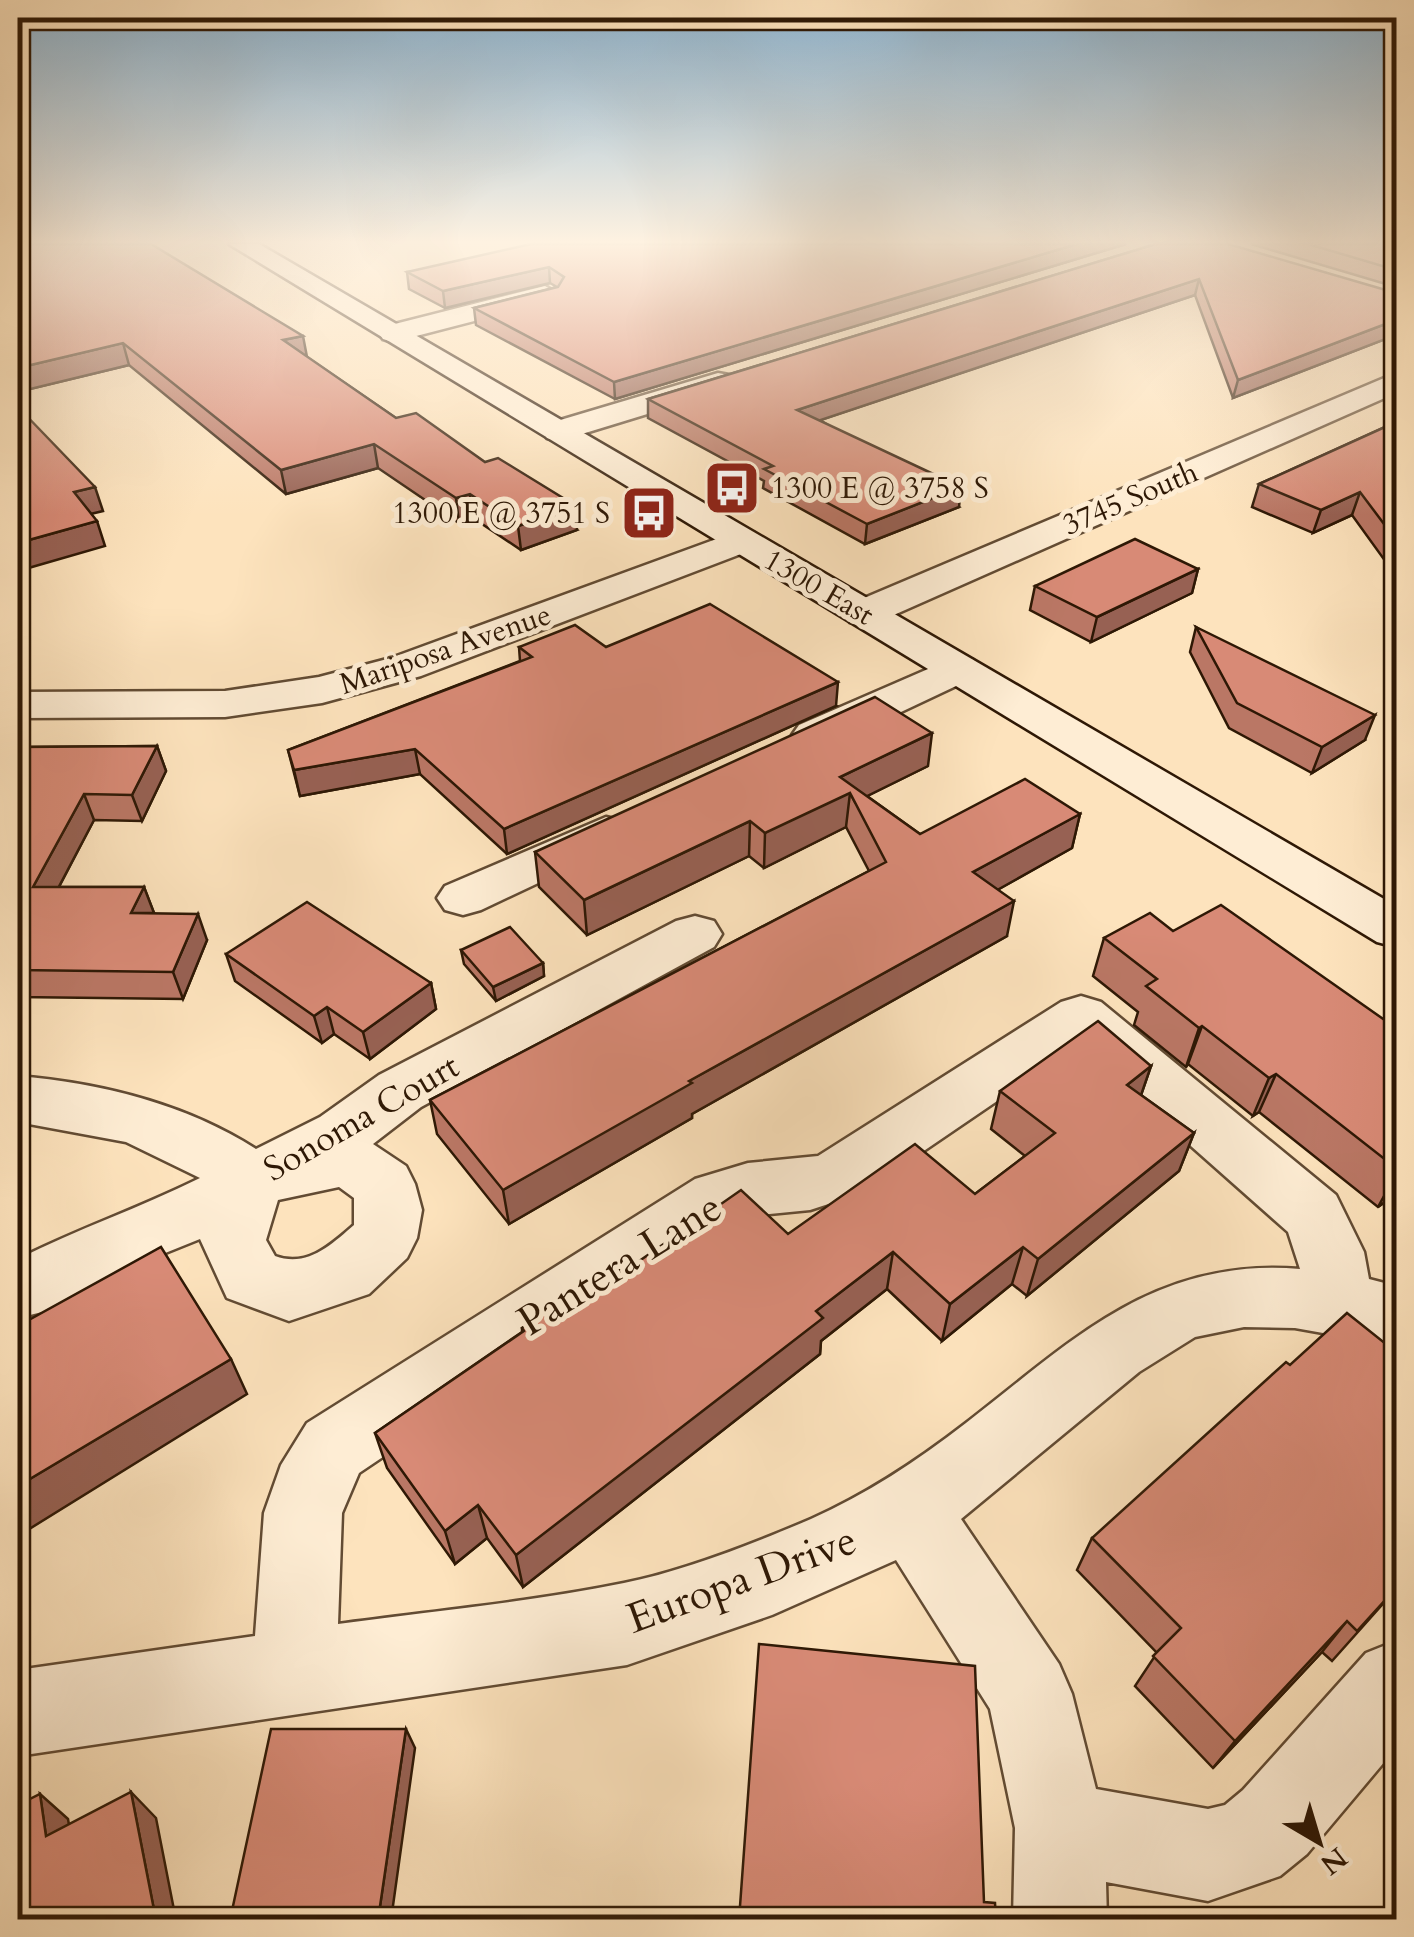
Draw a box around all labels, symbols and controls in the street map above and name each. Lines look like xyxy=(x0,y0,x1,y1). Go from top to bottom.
street label: 3745 South xyxy=(1056,451,1205,545)
bus stop icon: 1300 E @ 3758 S xyxy=(702,458,762,518)
place label: 1300 E @ 3758 S xyxy=(771,468,989,509)
bus stop icon: 1300 E @ 3751 S xyxy=(619,483,679,543)
place label: 1300 E @ 3751 S xyxy=(392,493,610,534)
street label: 1300 East xyxy=(756,540,882,636)
street label: Mariposa Avenue xyxy=(334,594,556,705)
street label: Sonoma Court xyxy=(255,1043,468,1193)
street label: Pantera Lane xyxy=(507,1179,733,1350)
street label: Europa Drive xyxy=(619,1512,864,1647)
north arrow xyxy=(1269,1792,1369,1892)
text: N xyxy=(1313,1838,1355,1883)

